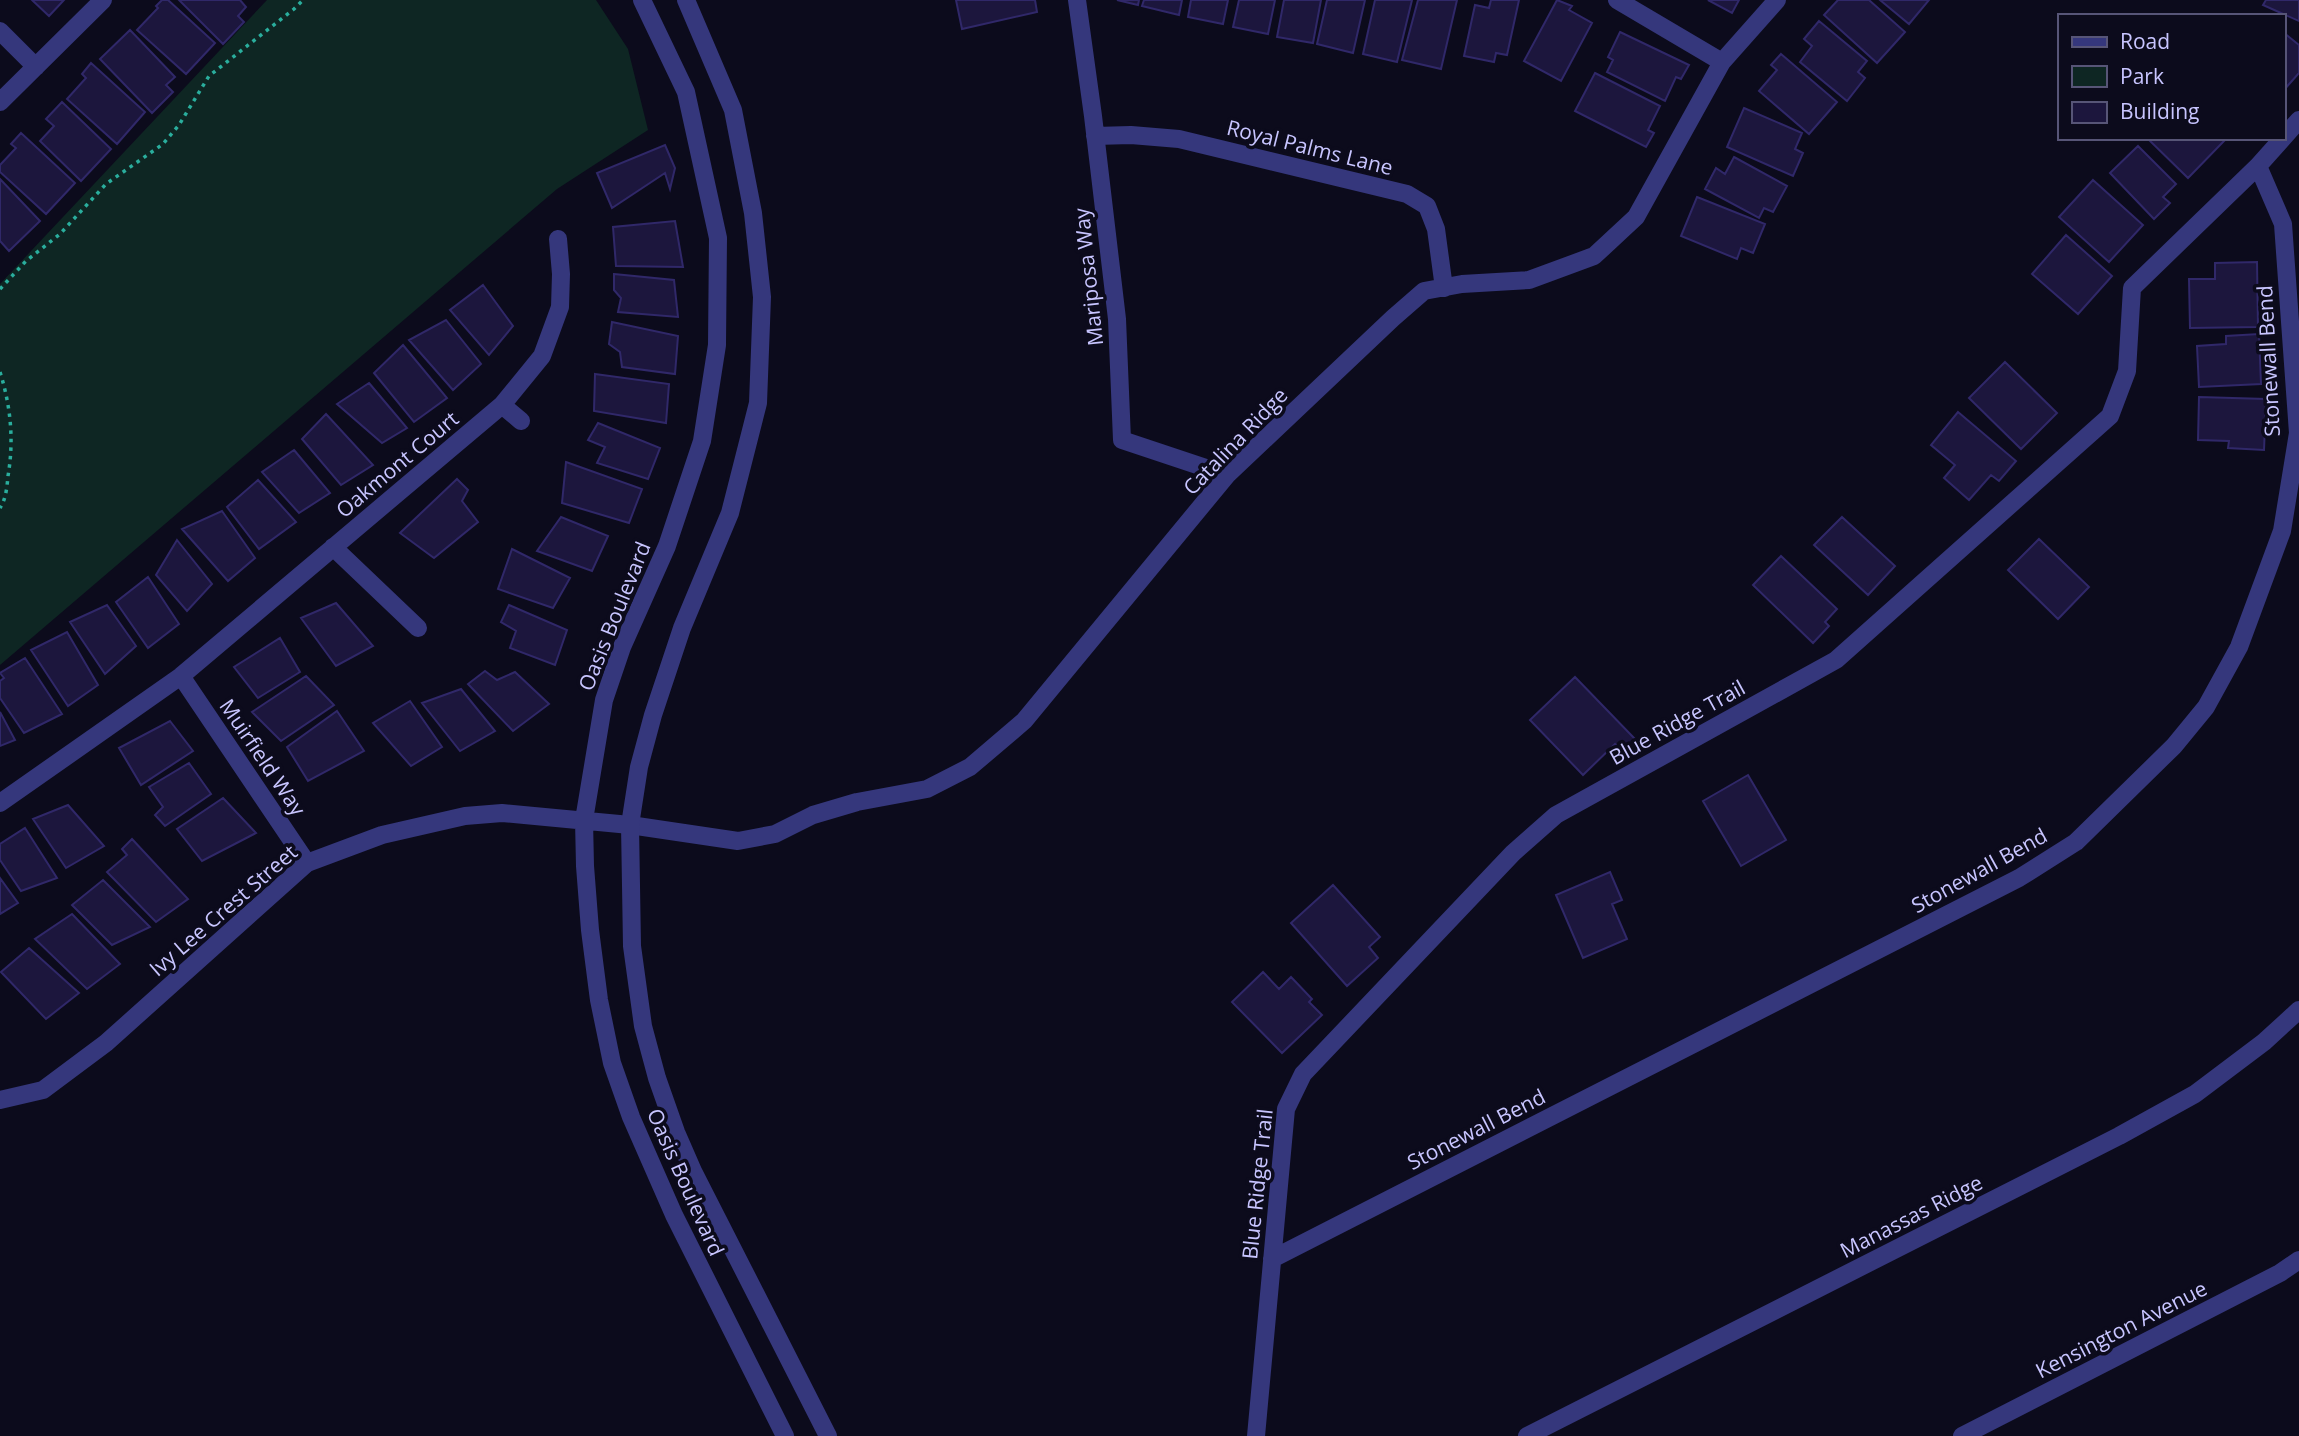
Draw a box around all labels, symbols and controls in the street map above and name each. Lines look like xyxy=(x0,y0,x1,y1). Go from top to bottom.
legend xyxy=(2058,14,2285,140)
text: Road xyxy=(2120,27,2170,55)
text: Park xyxy=(2120,62,2164,90)
text: Building xyxy=(2120,97,2199,125)
street label: Royal Palms Lane xyxy=(1224,113,1396,181)
street label: Mariposa Way xyxy=(1067,206,1109,347)
street label: Stonewall Bend xyxy=(2250,285,2286,437)
street label: Catalina Ridge xyxy=(1177,381,1293,501)
street label: Oakmont Court xyxy=(330,405,464,523)
street label: Oasis Boulevard xyxy=(571,537,657,695)
street label: Blue Ridge Trail xyxy=(1604,673,1750,771)
street label: Muirfield Way xyxy=(214,693,313,821)
street label: Stonewall Bend xyxy=(1906,821,2052,919)
street label: Ivy Lee Crest Street xyxy=(143,838,303,982)
street label: Stonewall Bend xyxy=(1402,1082,1550,1176)
street label: Oasis Boulevard xyxy=(641,1104,731,1260)
street label: Blue Ridge Trail xyxy=(1235,1107,1279,1261)
street label: Manassas Ridge xyxy=(1835,1168,1987,1264)
street label: Kensington Avenue xyxy=(2031,1274,2211,1384)

